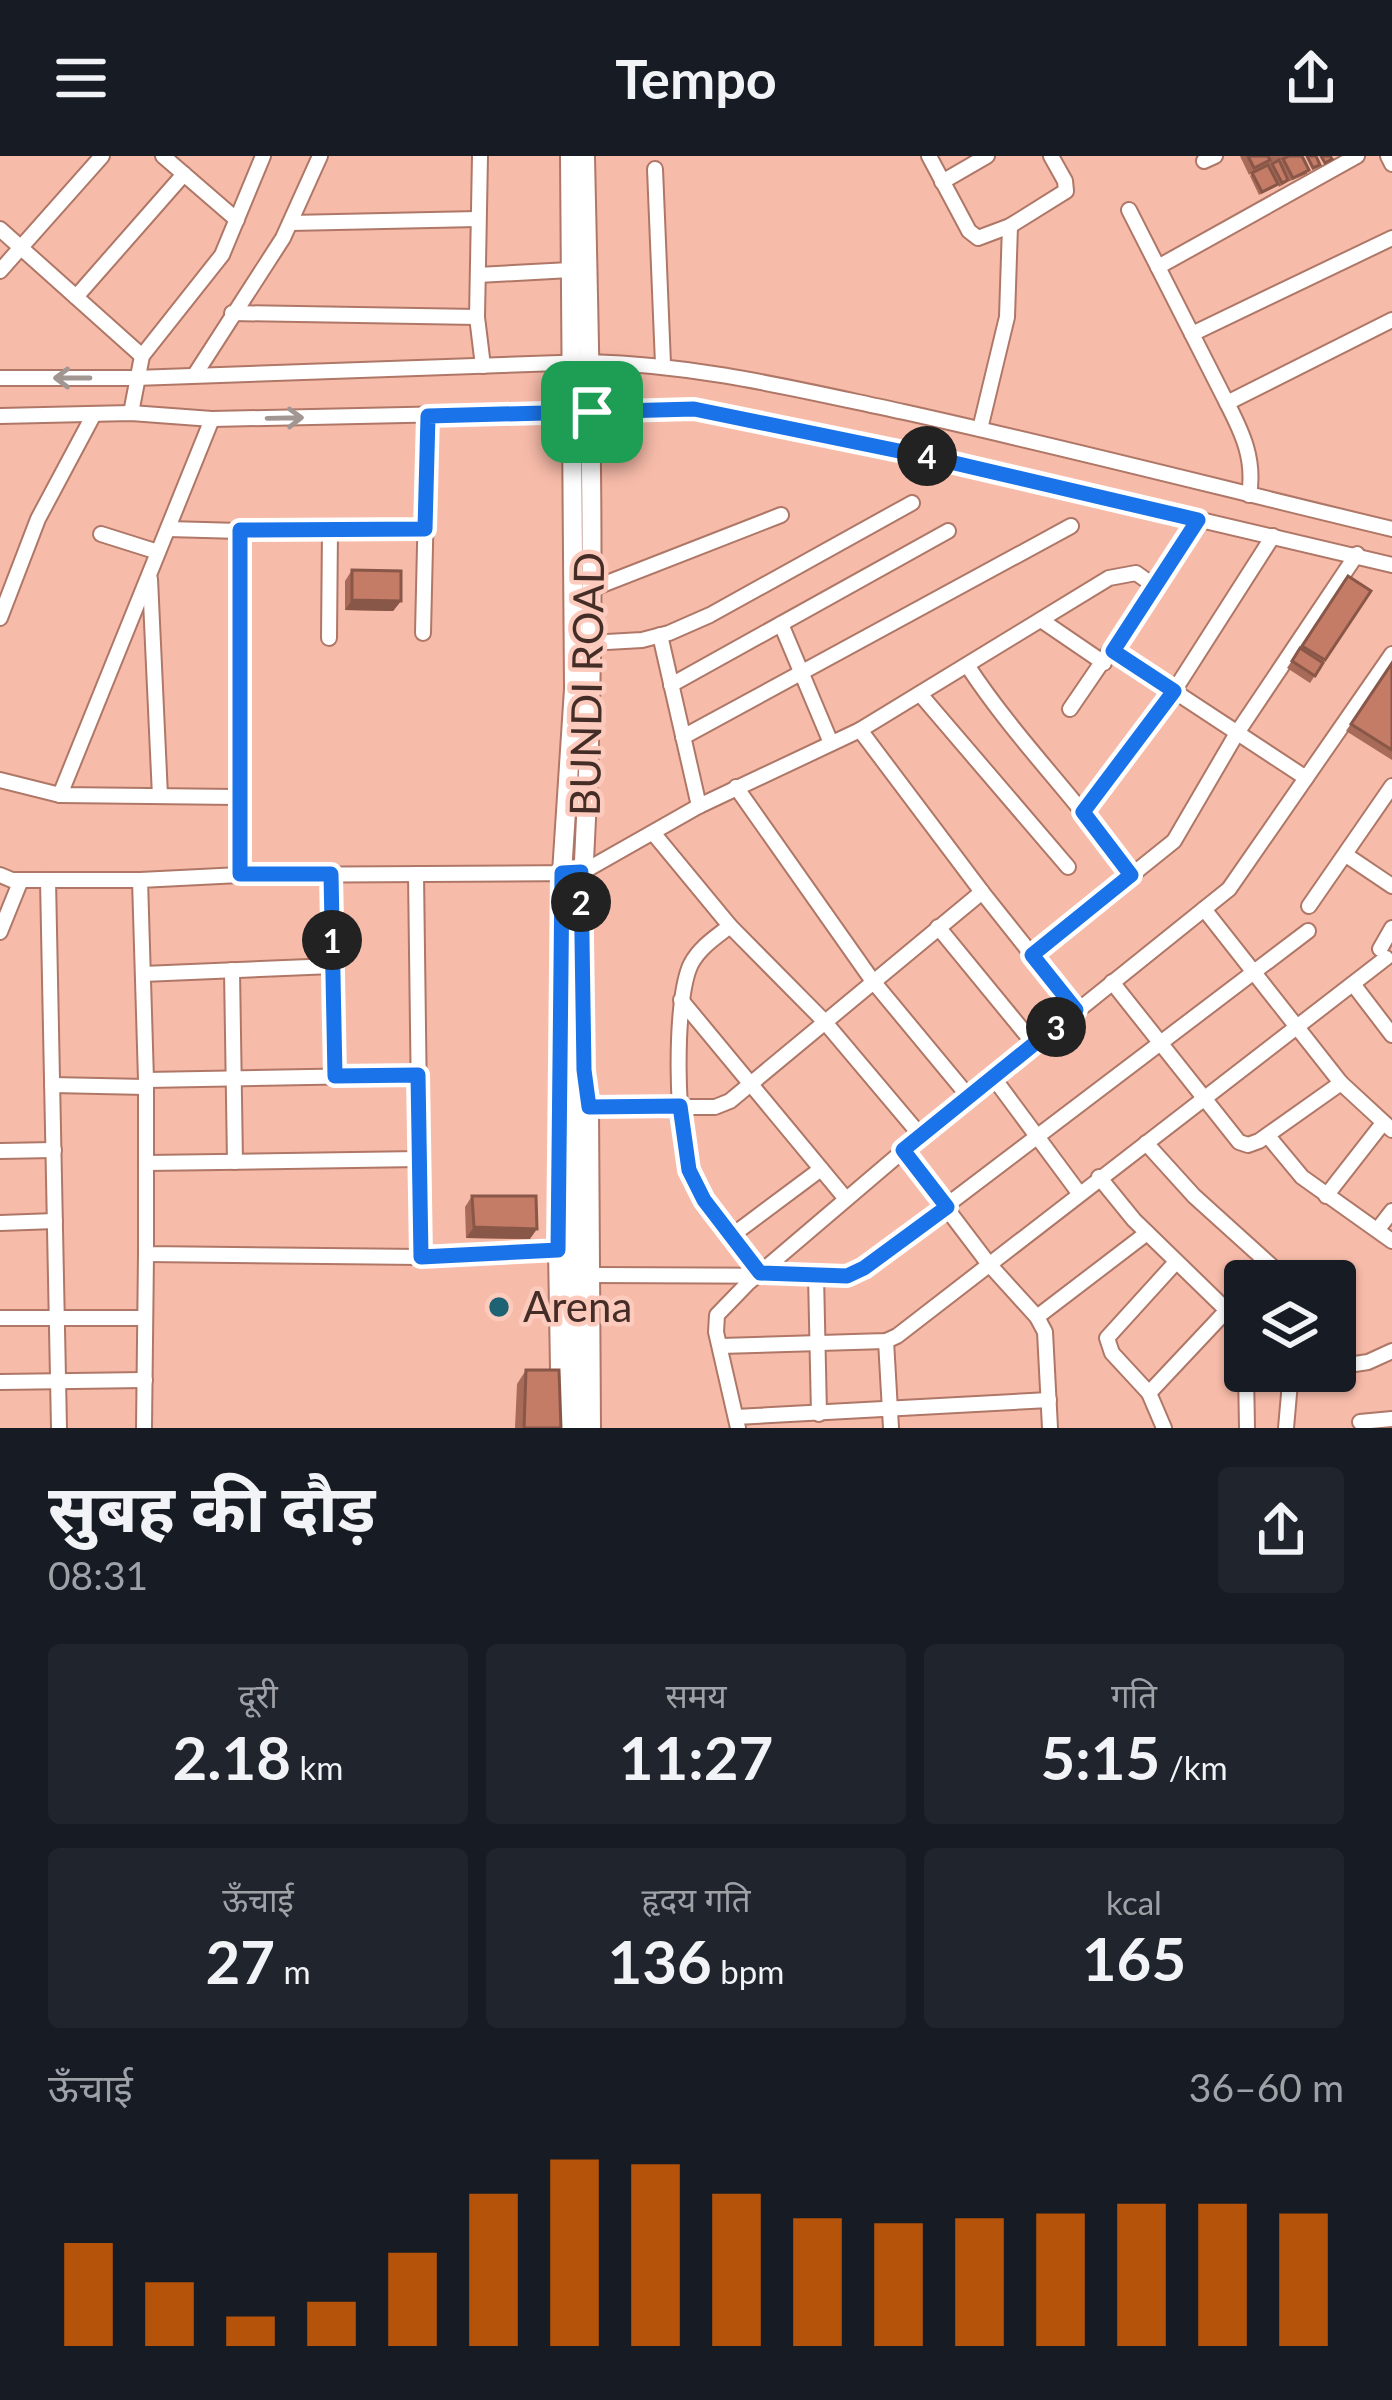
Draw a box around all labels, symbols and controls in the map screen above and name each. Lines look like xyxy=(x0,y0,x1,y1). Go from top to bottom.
icon: menu xyxy=(48,45,114,111)
icon: share xyxy=(1278,45,1344,111)
text: Tempo xyxy=(615,46,777,111)
pin xyxy=(541,361,643,463)
one-way arrow xyxy=(53,367,92,389)
icon: arrive xyxy=(559,379,625,445)
one-way arrow xyxy=(265,407,304,429)
pin: 4 xyxy=(897,426,957,486)
text: 4 xyxy=(917,436,937,476)
street label: BUNDI ROAD xyxy=(559,552,613,816)
pin: 2 xyxy=(551,872,611,932)
text: 2 xyxy=(571,882,591,922)
pin: 1 xyxy=(302,910,362,970)
text: 1 xyxy=(322,920,342,960)
pin: 3 xyxy=(1026,997,1086,1057)
text: 3 xyxy=(1046,1007,1066,1047)
map controls xyxy=(1224,1260,1356,1392)
button: layers xyxy=(1224,1260,1356,1392)
place label: Arena xyxy=(523,1281,632,1331)
marker: Arena xyxy=(486,1294,512,1320)
text: सुबह की दौड़ xyxy=(48,1467,375,1546)
button: share xyxy=(1218,1467,1344,1593)
text: 08:31 xyxy=(48,1552,148,1598)
text: दूरी xyxy=(238,1675,278,1715)
text: समय xyxy=(665,1675,727,1715)
text: गति xyxy=(1111,1675,1157,1715)
text: 2.18 xyxy=(172,1721,291,1793)
text: 11:27 xyxy=(619,1721,773,1793)
text: 5:15 xyxy=(1040,1721,1160,1793)
text: km xyxy=(291,1747,344,1787)
text: /km xyxy=(1160,1747,1228,1787)
text: ऊँचाई xyxy=(222,1879,294,1919)
text: हृदय गति xyxy=(641,1879,751,1919)
text: kcal xyxy=(1106,1882,1162,1922)
text: 165 xyxy=(1082,1922,1186,1994)
text: 27 xyxy=(205,1925,275,1997)
text: 136 xyxy=(608,1925,712,1997)
text: m xyxy=(275,1951,311,1991)
text: bpm xyxy=(712,1951,784,1991)
text: ऊँचाई xyxy=(48,2064,133,2110)
text: 36–60 m xyxy=(1189,2064,1344,2110)

